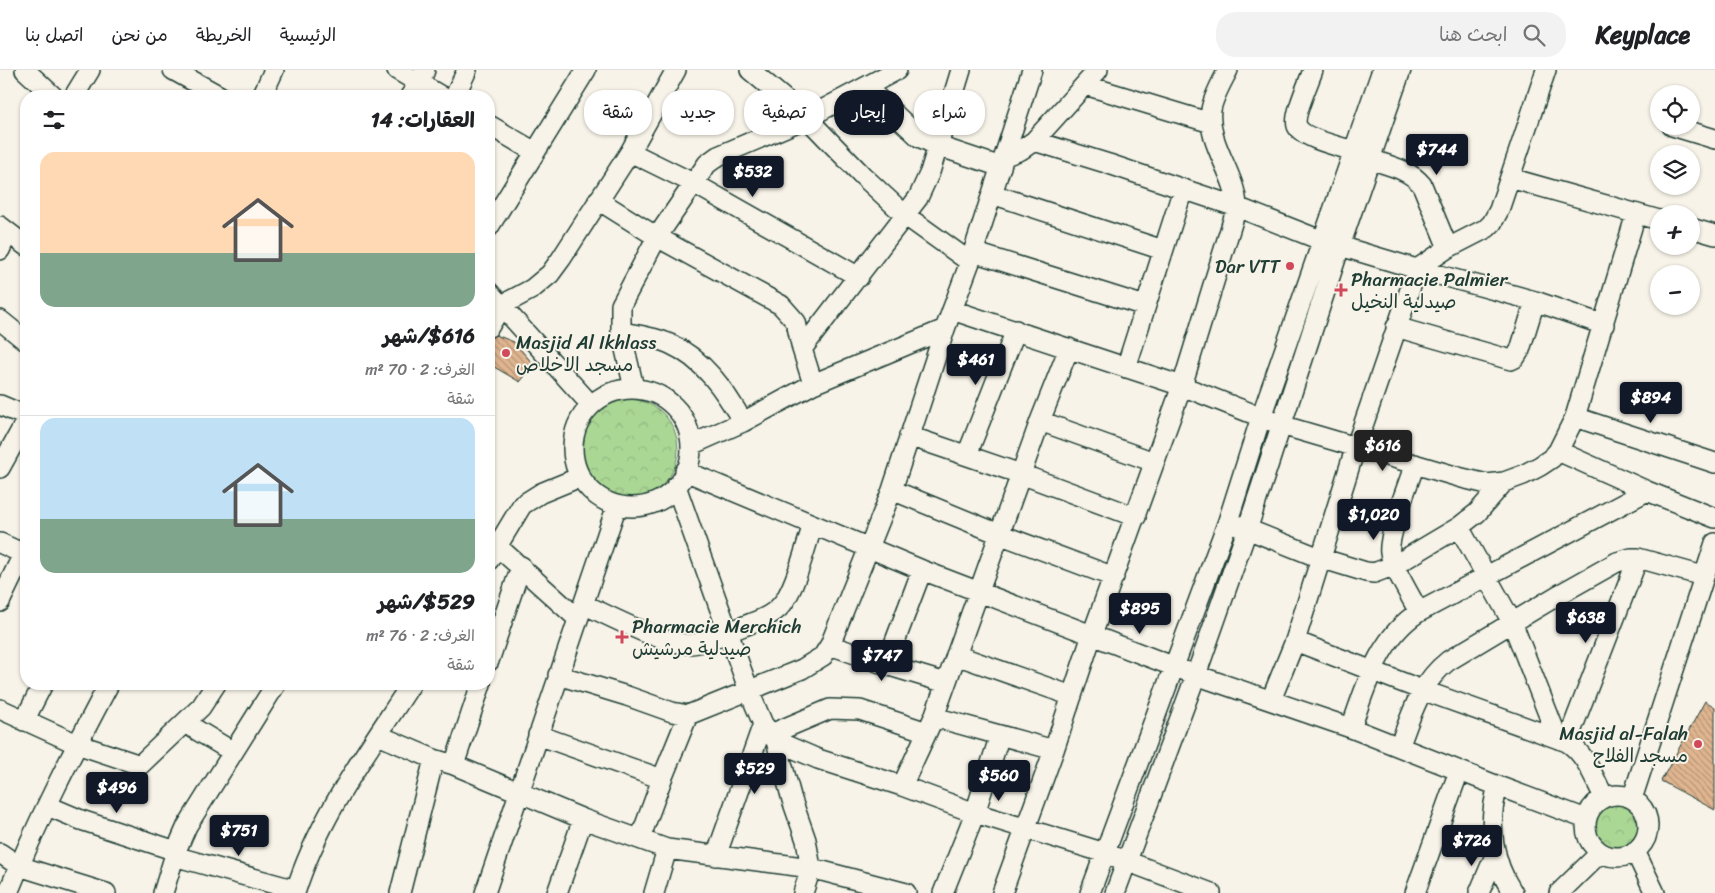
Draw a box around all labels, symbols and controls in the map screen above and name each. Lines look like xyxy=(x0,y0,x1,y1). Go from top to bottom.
search box xyxy=(1216,12,1566,57)
text: Keyplace xyxy=(1596,14,1690,56)
text: ابحث هنا xyxy=(1439,18,1508,51)
text: اتصل بنا xyxy=(25,19,84,51)
text: من نحن xyxy=(112,19,168,51)
text: الخريطة xyxy=(196,19,252,51)
text: الرئيسية xyxy=(280,19,336,51)
icon: search xyxy=(1520,21,1548,49)
map controls xyxy=(1650,85,1700,315)
button: locate xyxy=(1650,85,1700,135)
chip: شقة xyxy=(584,90,652,135)
chip: جديد xyxy=(662,90,734,135)
chip: تصفية xyxy=(744,90,824,135)
chip: إيجار xyxy=(834,90,904,135)
chip: شراء xyxy=(914,90,985,135)
text: العقارات: 14 xyxy=(371,101,475,139)
icon: filters xyxy=(40,106,68,134)
pin: $744 xyxy=(1407,134,1467,176)
text: $744 xyxy=(1417,135,1457,164)
button: layers xyxy=(1650,145,1700,195)
pin: $532 xyxy=(723,156,783,198)
text: $532 xyxy=(734,157,772,186)
icon: home xyxy=(213,185,303,275)
button: + xyxy=(1650,205,1700,255)
place label: Dar VTT xyxy=(1215,250,1281,283)
marker: Dar VTT xyxy=(1284,260,1296,272)
place label: Pharmacie Palmier صيدلية النخيل xyxy=(1351,263,1508,318)
button: − xyxy=(1650,265,1700,315)
marker: Pharmacie Palmier صيدلية النخيل xyxy=(1335,284,1347,296)
text: $616/شهر xyxy=(383,317,475,355)
place label: Masjid Al Ikhlass مسجد الاخلاص xyxy=(516,326,657,381)
pin: $461 xyxy=(946,344,1006,386)
text: $461 xyxy=(958,345,994,374)
marker: Masjid Al Ikhlass مسجد الاخلاص xyxy=(500,347,512,359)
text: الغرف: 2 · 70 m² xyxy=(365,355,475,384)
pin: $894 xyxy=(1621,382,1681,424)
text: $894 xyxy=(1631,383,1671,412)
text: شقة xyxy=(447,384,475,413)
pin: $616 xyxy=(1353,430,1413,472)
text: $616 xyxy=(1365,431,1401,460)
icon: home xyxy=(213,450,303,540)
pin: $1,020 xyxy=(1333,498,1415,541)
text: $1,020 xyxy=(1348,500,1400,529)
text: $529/شهر xyxy=(378,583,475,621)
pin: $895 xyxy=(1110,592,1170,635)
text: $895 xyxy=(1120,594,1160,623)
pin: $638 xyxy=(1556,602,1616,644)
text: $638 xyxy=(1567,603,1605,632)
place label: Pharmacie Merchich صيدلية مرشيش xyxy=(632,610,802,665)
text: الغرف: 2 · 76 m² xyxy=(366,621,475,650)
marker: Pharmacie Merchich صيدلية مرشيش xyxy=(616,631,628,643)
pin: $747 xyxy=(852,640,912,682)
text: $747 xyxy=(862,641,902,670)
text: شقة xyxy=(447,650,475,679)
place label: Masjid al-Falah مسجد الفلاح xyxy=(1559,717,1688,772)
marker: Masjid al-Falah مسجد الفلاح xyxy=(1692,738,1704,750)
pin: $529 xyxy=(725,752,785,795)
text: $529 xyxy=(735,754,775,783)
pin: $560 xyxy=(969,760,1029,802)
text: $560 xyxy=(979,761,1019,790)
pin: $496 xyxy=(87,772,147,814)
text: $496 xyxy=(97,773,137,802)
pin: $751 xyxy=(209,814,269,857)
text: $751 xyxy=(221,816,257,845)
pin: $726 xyxy=(1442,824,1502,867)
text: $726 xyxy=(1453,826,1491,855)

